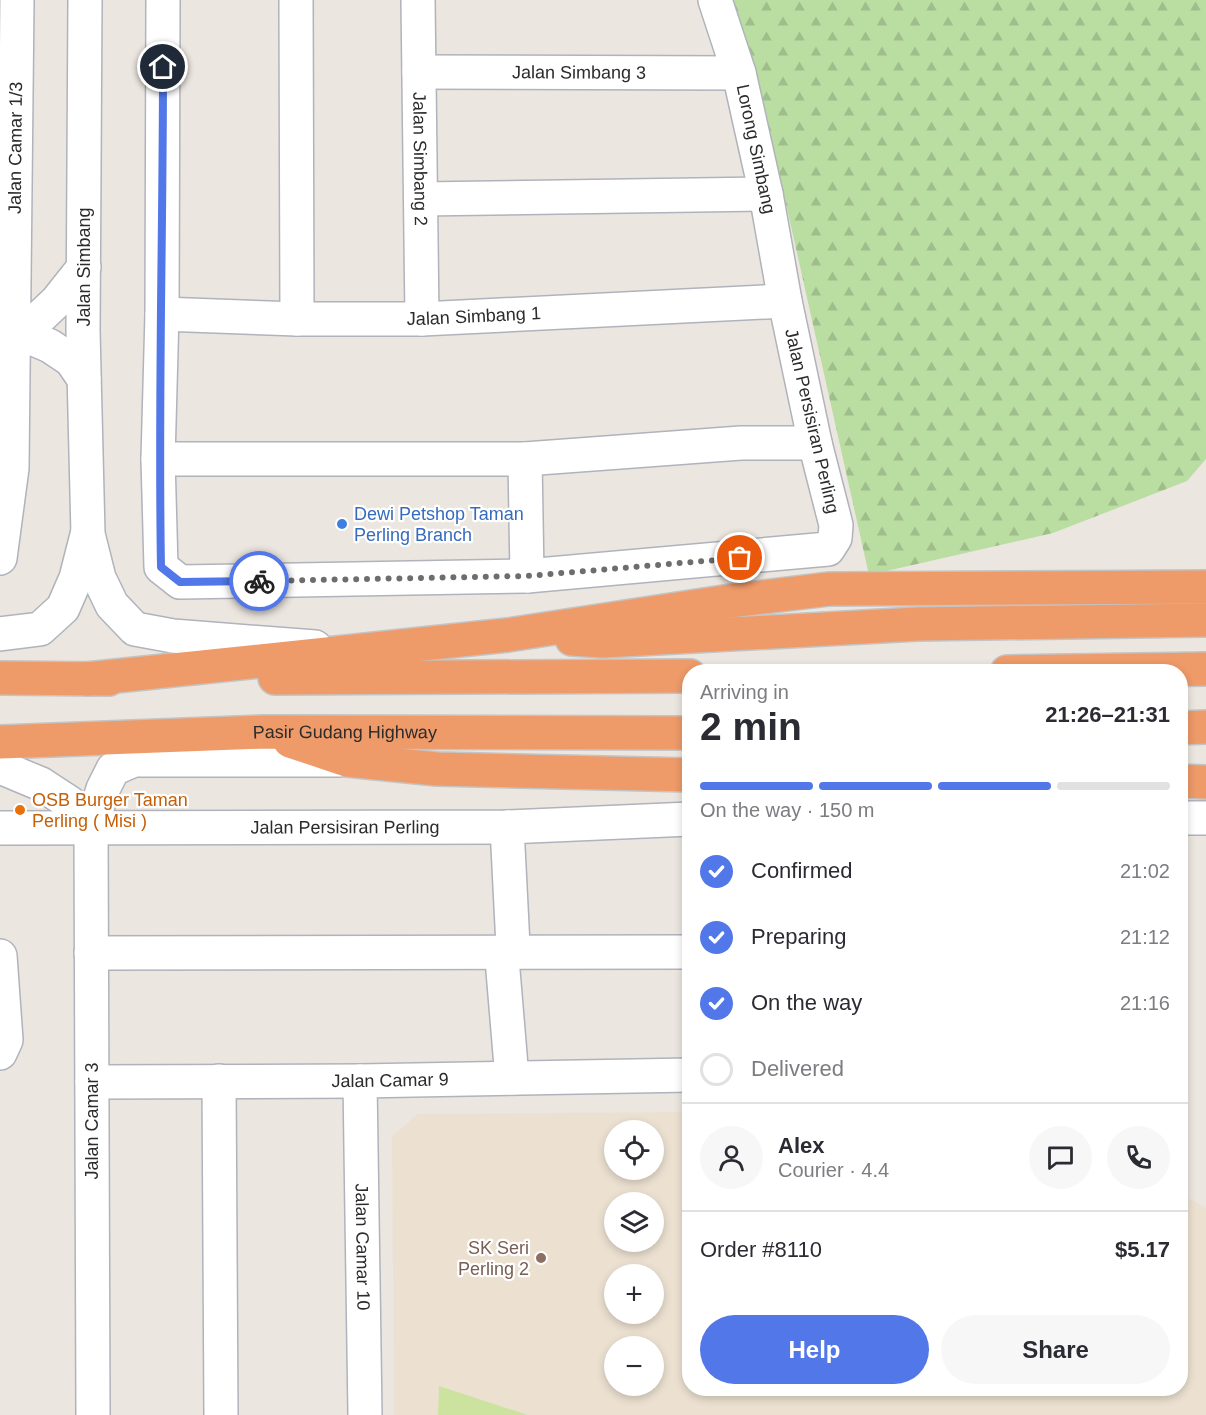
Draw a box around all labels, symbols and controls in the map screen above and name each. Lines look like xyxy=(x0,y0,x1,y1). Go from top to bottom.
pin xyxy=(137,41,188,92)
icon: home xyxy=(146,50,179,83)
street label: Jalan Simbang 3 xyxy=(512,62,646,83)
street label: Jalan Camar 1/3 xyxy=(5,82,26,214)
street label: Lorong Simbang xyxy=(732,82,780,216)
street label: Jalan Simbang 2 xyxy=(409,92,431,226)
street label: Jalan Simbang xyxy=(74,207,94,327)
street label: Jalan Simbang 1 xyxy=(407,303,541,329)
street label: Jalan Persisiran Perling xyxy=(781,327,843,515)
place label: Dewi Petshop Taman Perling Branch xyxy=(354,504,524,545)
marker: Dewi Petshop Taman Perling Branch xyxy=(335,517,349,531)
pin xyxy=(714,532,765,583)
icon: bag xyxy=(723,541,756,574)
courier xyxy=(229,551,289,611)
icon: bike xyxy=(243,565,276,598)
text: Arriving in xyxy=(700,681,789,703)
text: 21:26–21:31 xyxy=(1045,702,1170,727)
text: 2 min xyxy=(700,705,802,748)
street label: Pasir Gudang Highway xyxy=(252,722,437,742)
place label: OSB Burger Taman Perling ( Misi ) xyxy=(32,790,188,831)
text: On the way · 150 m xyxy=(700,799,875,821)
marker: OSB Burger Taman Perling ( Misi ) xyxy=(13,803,27,817)
street label: Jalan Persisiran Perling xyxy=(250,817,440,838)
icon: check xyxy=(700,855,733,888)
text: Confirmed xyxy=(751,858,852,883)
text: 21:02 xyxy=(1120,860,1170,882)
icon: check xyxy=(700,921,733,954)
text: Preparing xyxy=(751,924,846,949)
text: 21:12 xyxy=(1120,926,1170,948)
icon: check xyxy=(700,987,733,1020)
text: On the way xyxy=(751,990,862,1015)
text: 21:16 xyxy=(1120,992,1170,1014)
text: Delivered xyxy=(751,1056,844,1081)
street label: Jalan Camar 3 xyxy=(82,1062,102,1180)
street label: Jalan Camar 9 xyxy=(331,1069,449,1091)
map controls xyxy=(604,1120,664,1396)
button: locate xyxy=(604,1120,664,1180)
button: person xyxy=(700,1126,763,1189)
button: chat xyxy=(1029,1126,1092,1189)
button: phone xyxy=(1107,1126,1170,1189)
text: Alex xyxy=(778,1133,824,1158)
text: Courier · 4.4 xyxy=(778,1159,889,1181)
street label: Jalan Camar 10 xyxy=(352,1183,373,1311)
button: layers xyxy=(604,1192,664,1252)
text: Order #8110 xyxy=(700,1237,822,1262)
text: $5.17 xyxy=(1115,1237,1170,1262)
place label: SK Seri Perling 2 xyxy=(458,1238,529,1279)
marker: SK Seri Perling 2 xyxy=(534,1251,548,1265)
button: + xyxy=(604,1264,664,1324)
button: Help xyxy=(700,1315,929,1384)
button: Share xyxy=(941,1315,1170,1384)
button: − xyxy=(604,1336,664,1396)

